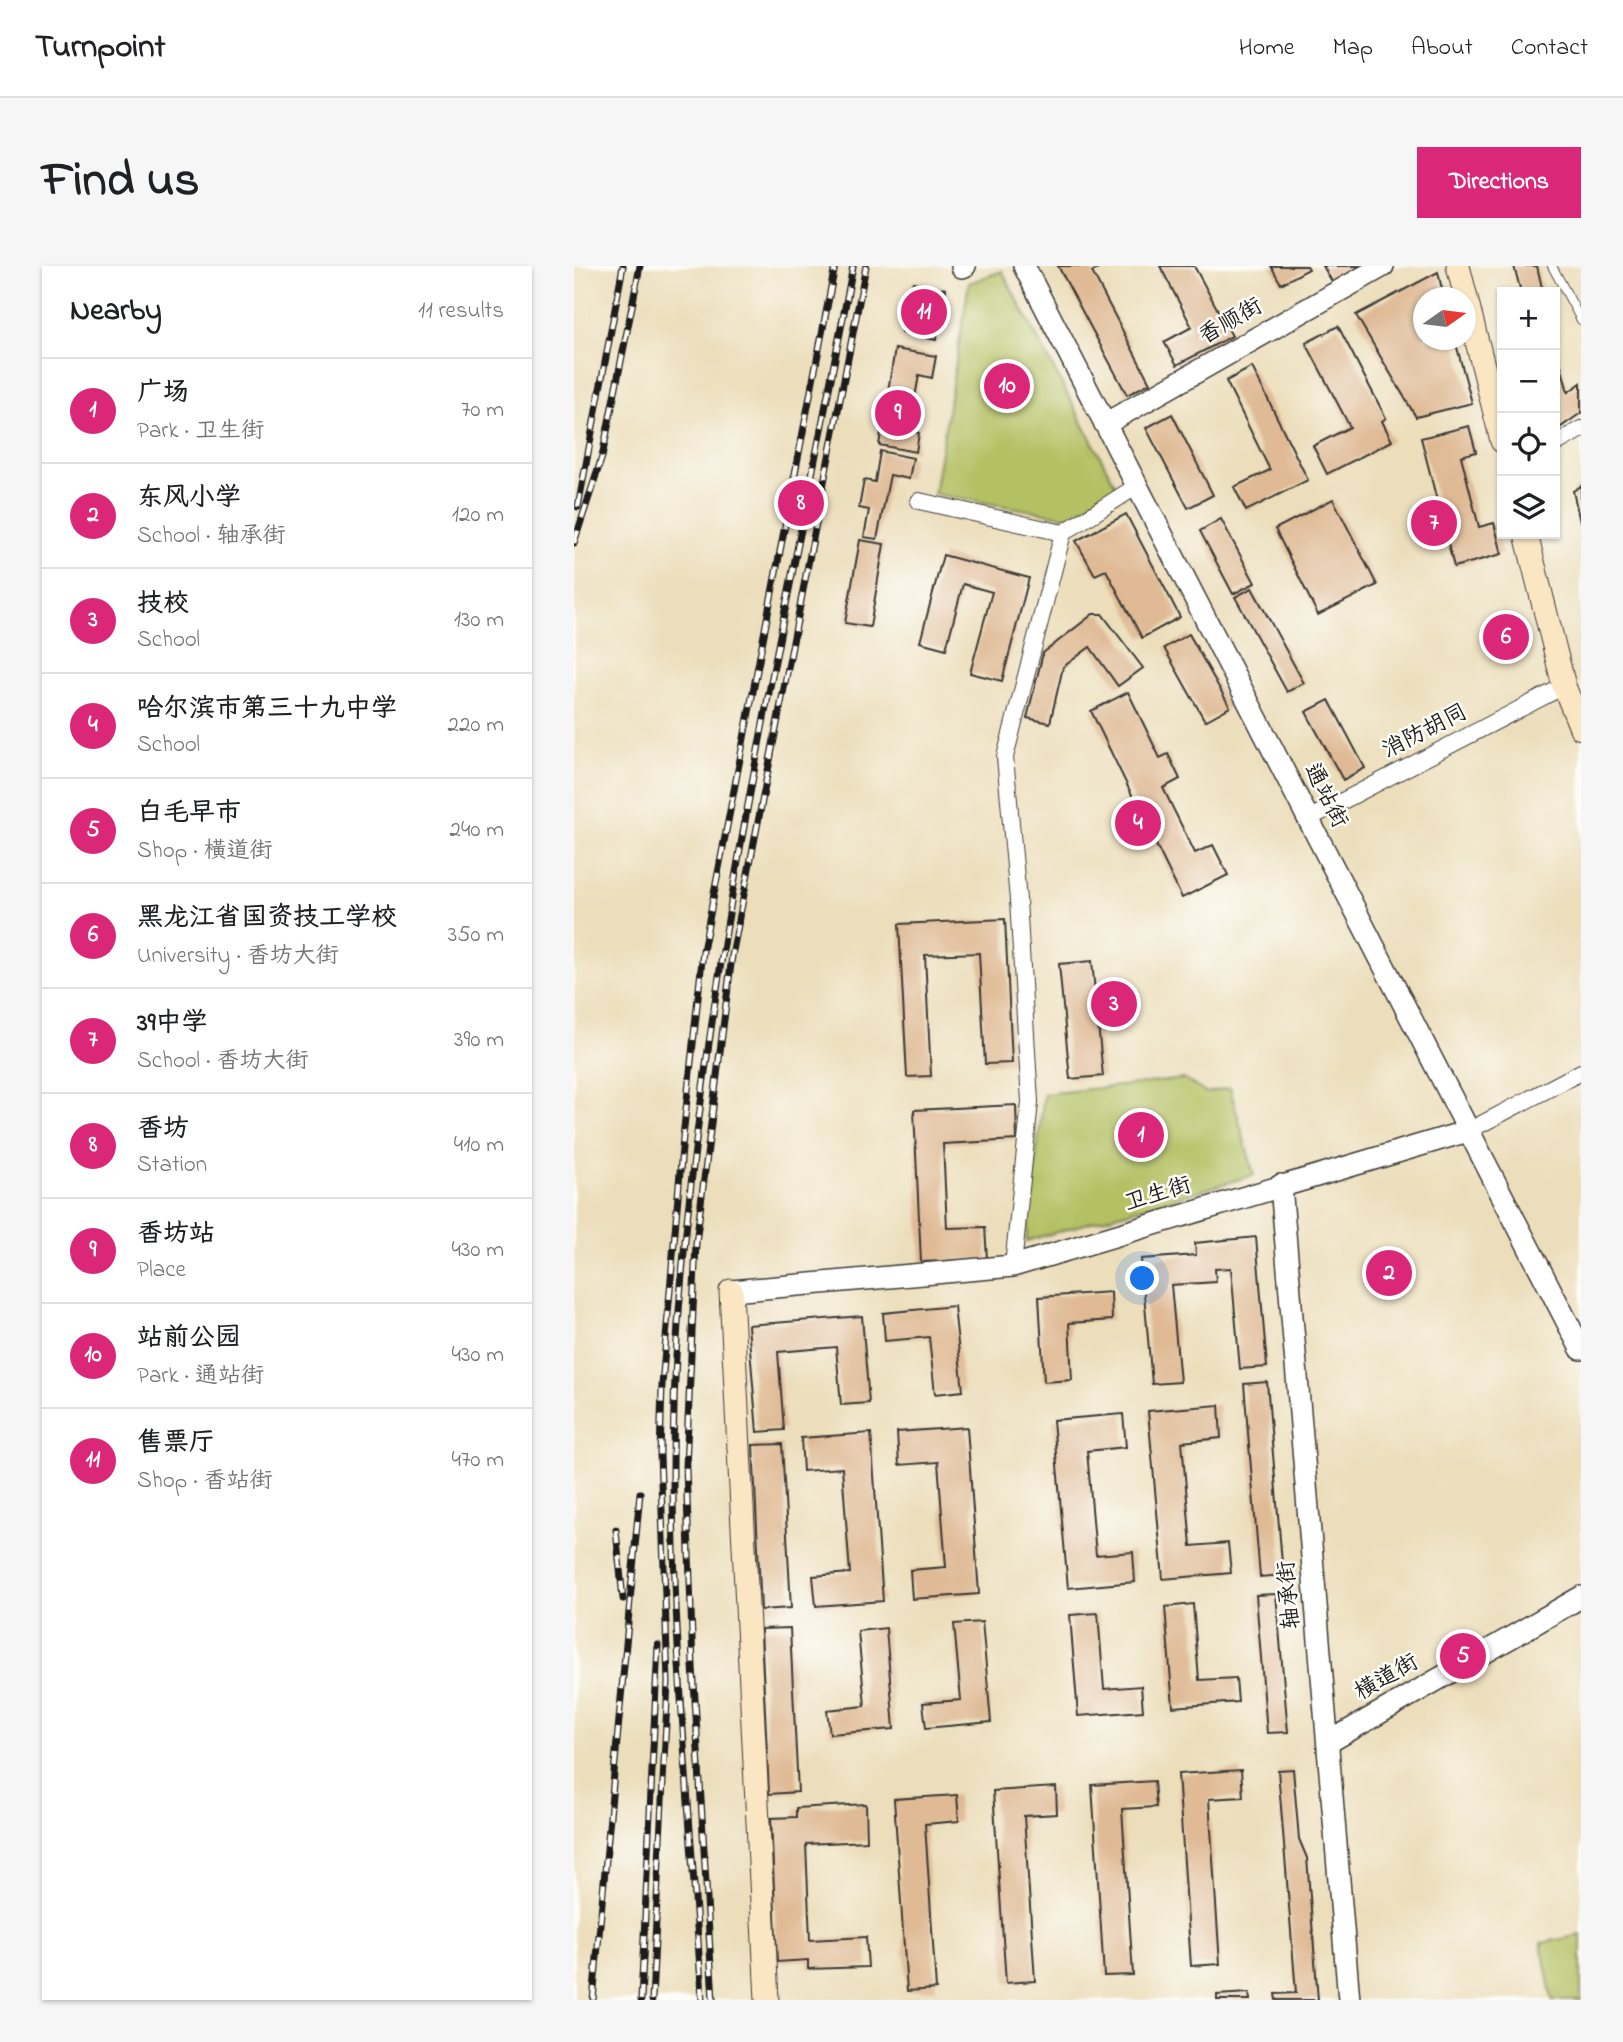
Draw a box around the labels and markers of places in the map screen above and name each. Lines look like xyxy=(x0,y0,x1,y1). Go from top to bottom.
pin: 11 xyxy=(901,286,947,338)
pin: 10 xyxy=(984,360,1030,412)
pin: 9 xyxy=(875,387,921,439)
pin: 8 xyxy=(778,477,824,529)
pin: 7 xyxy=(1411,497,1457,549)
pin: 6 xyxy=(1483,611,1529,663)
pin: 4 xyxy=(1115,797,1161,849)
pin: 3 xyxy=(1091,978,1137,1030)
pin: 1 xyxy=(1118,1109,1164,1161)
pin: 2 xyxy=(1366,1247,1412,1299)
pin: 5 xyxy=(1440,1630,1486,1682)

